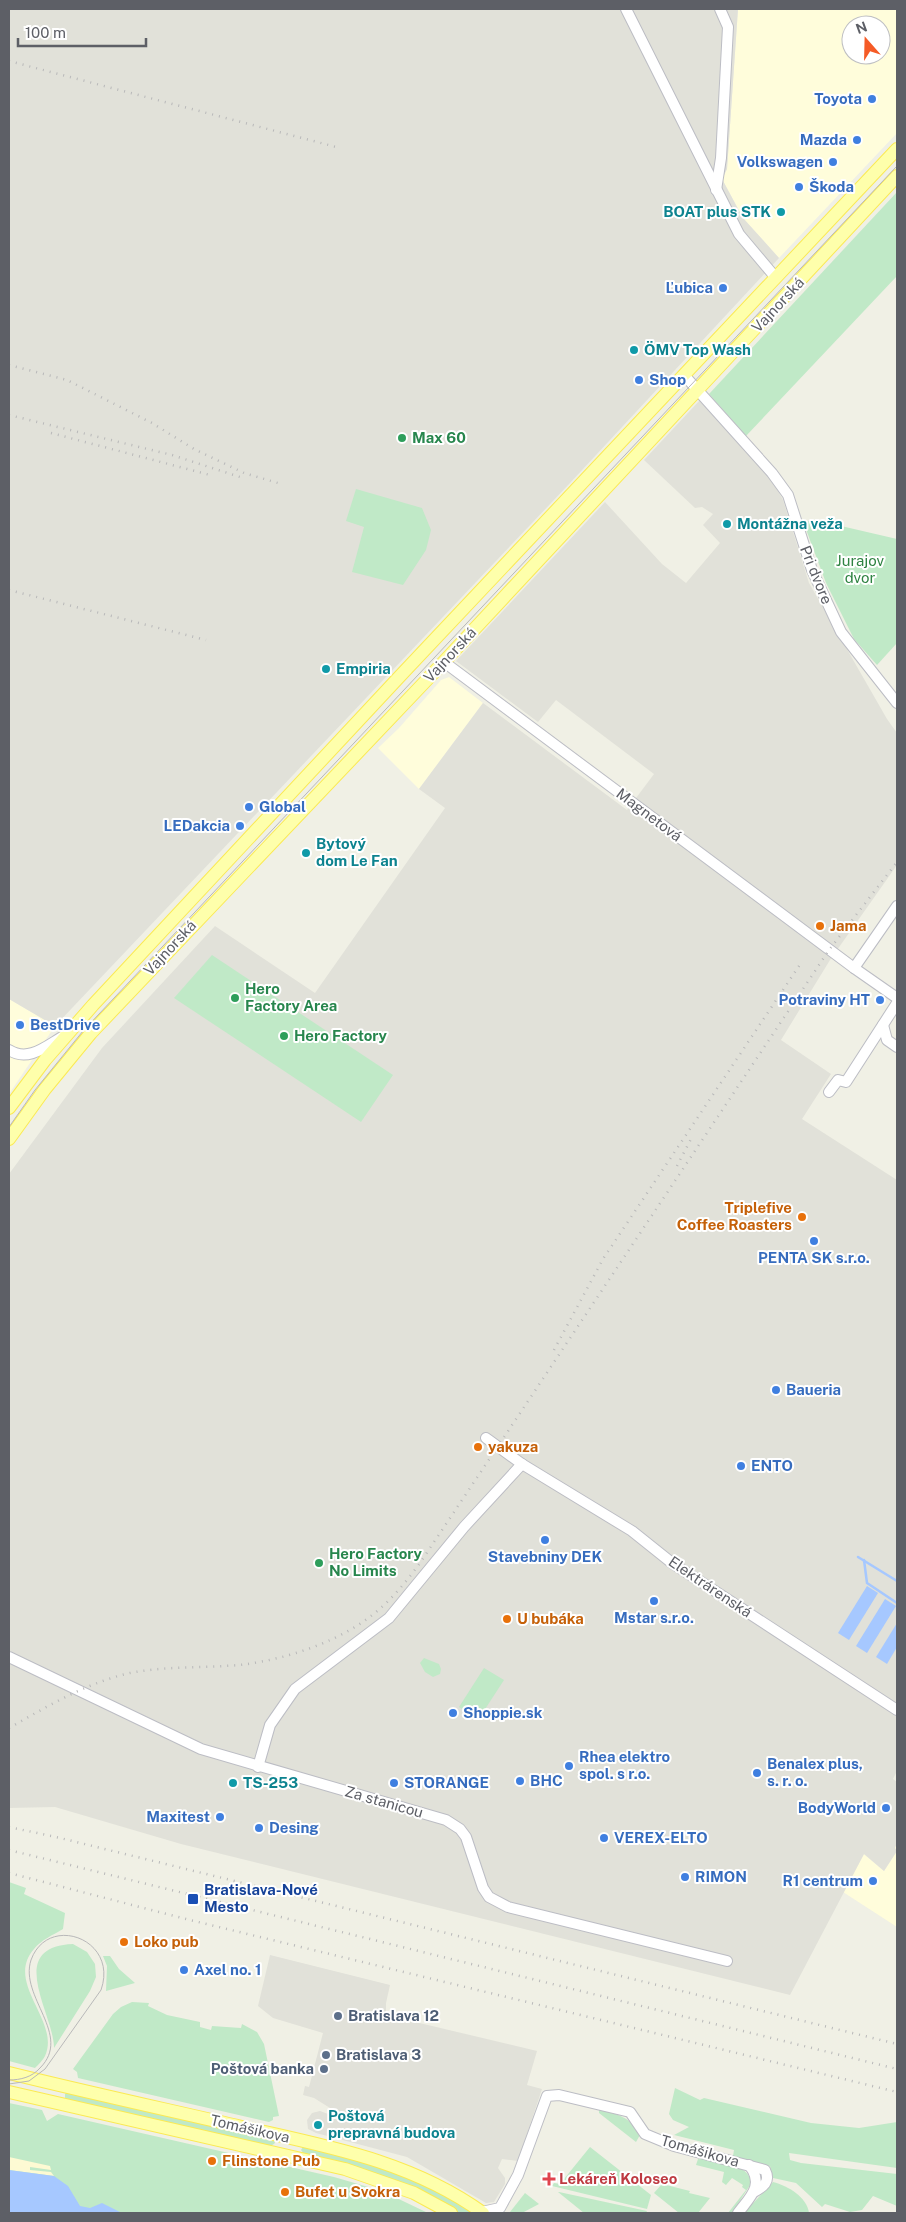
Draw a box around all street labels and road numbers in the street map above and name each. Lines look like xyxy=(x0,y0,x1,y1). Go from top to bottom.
street label: Vajnorská xyxy=(748,274,807,336)
street label: Pri dvore xyxy=(797,543,836,607)
street label: Vajnorská xyxy=(420,624,479,686)
street label: Magnetová xyxy=(613,785,685,845)
street label: Vajnorská xyxy=(140,917,199,979)
street label: Elektrárenská xyxy=(665,1553,755,1621)
street label: Za stanicou xyxy=(343,1782,425,1821)
street label: Tomášikova xyxy=(209,2111,291,2146)
street label: Tomášikova xyxy=(659,2131,741,2170)

